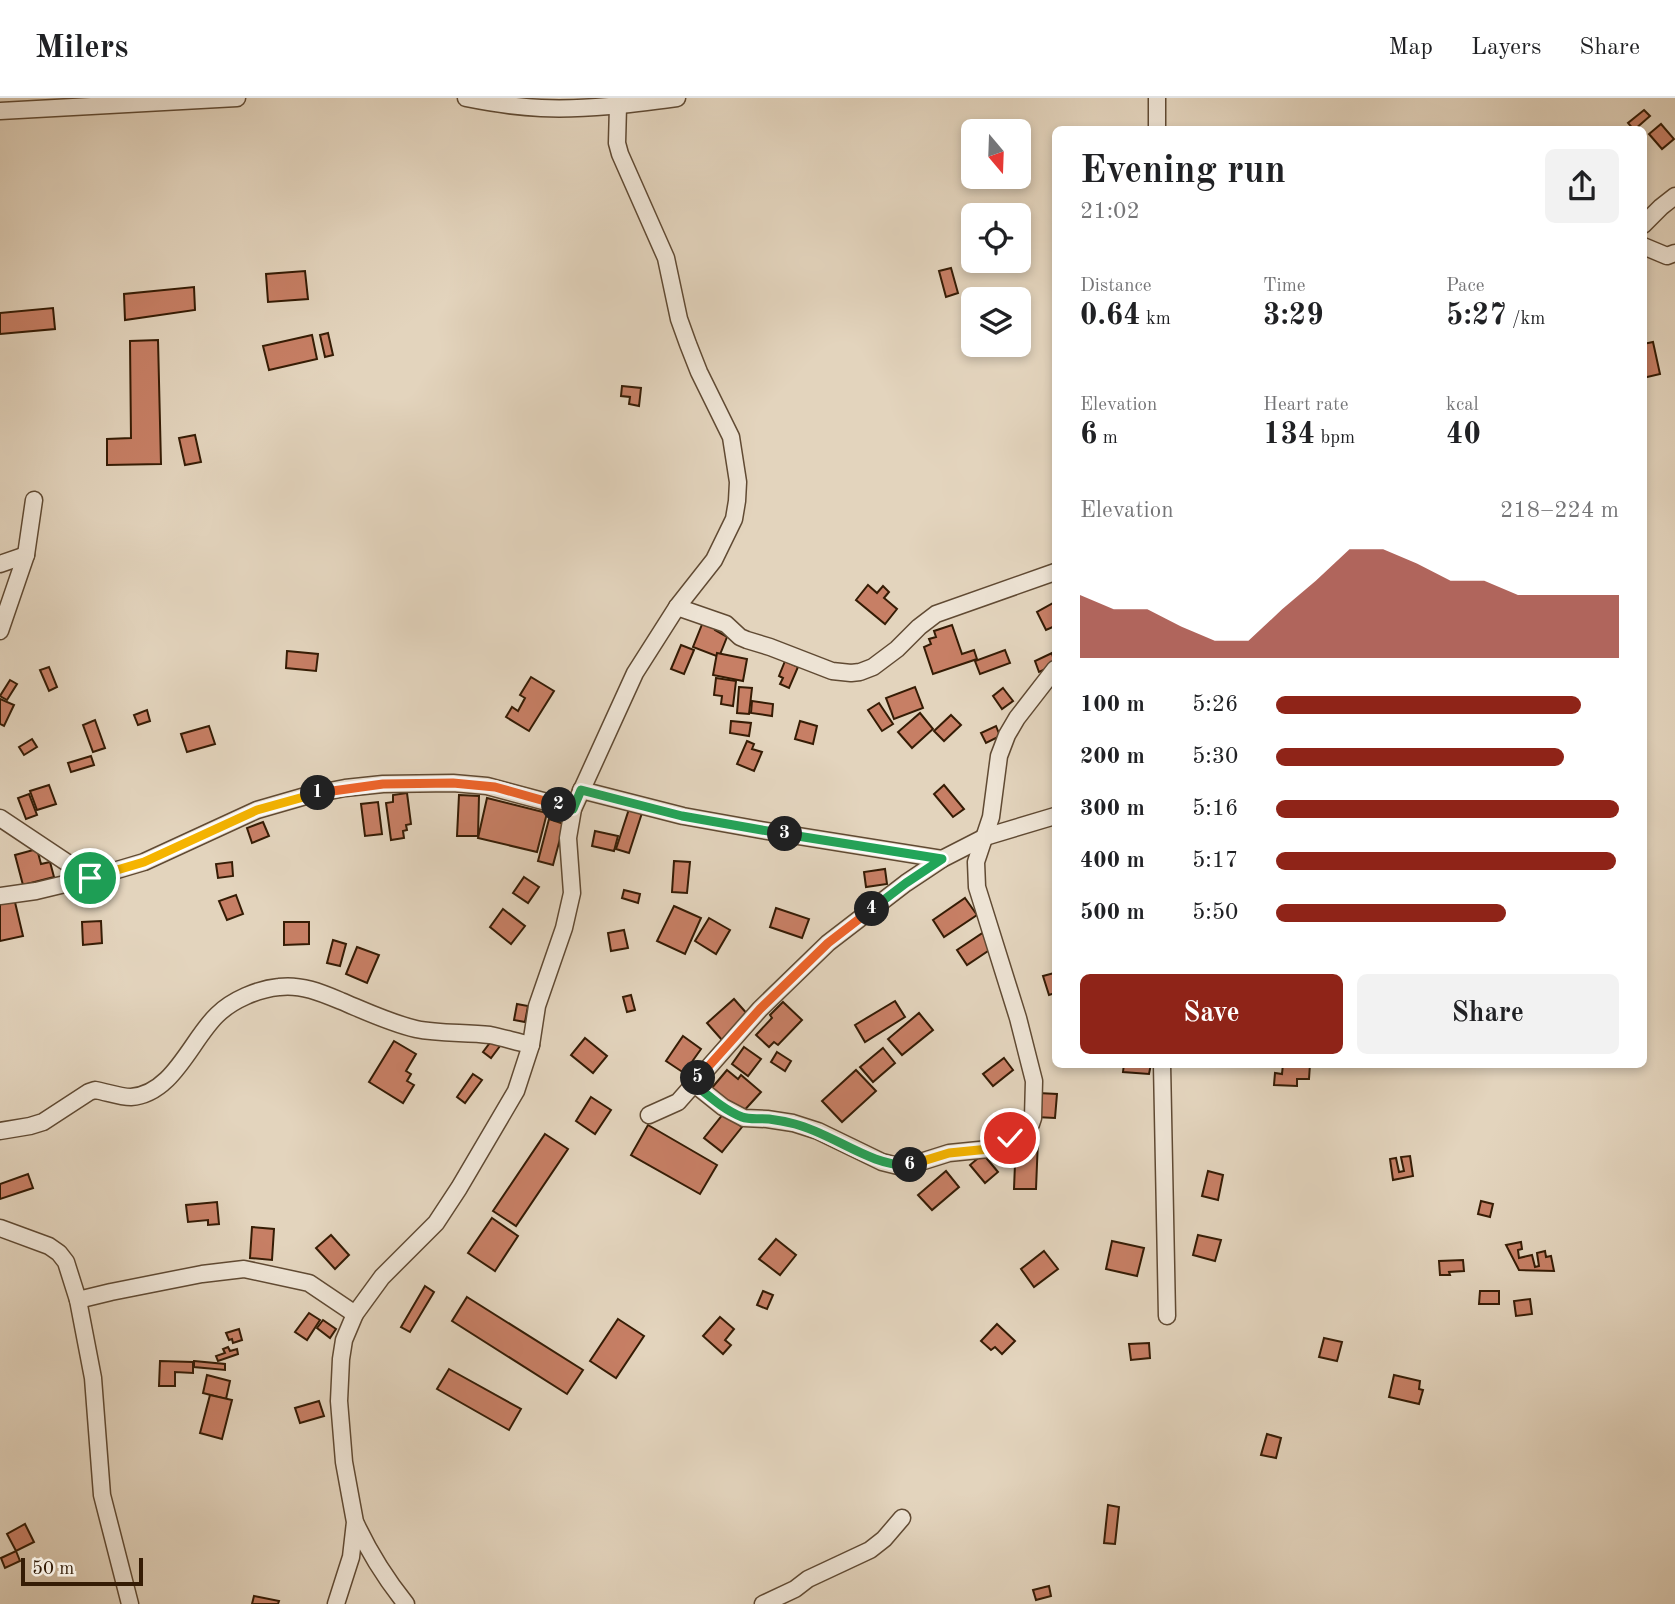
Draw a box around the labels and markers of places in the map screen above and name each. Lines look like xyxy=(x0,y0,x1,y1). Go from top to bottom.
pin: 1 xyxy=(300,776,336,810)
pin: 2 xyxy=(542,788,576,822)
pin: 3 xyxy=(768,816,802,852)
pin xyxy=(60,848,120,908)
pin: 4 xyxy=(854,892,890,926)
pin: 5 xyxy=(680,1060,716,1096)
pin xyxy=(980,1108,1040,1168)
pin: 6 xyxy=(892,1148,928,1182)

